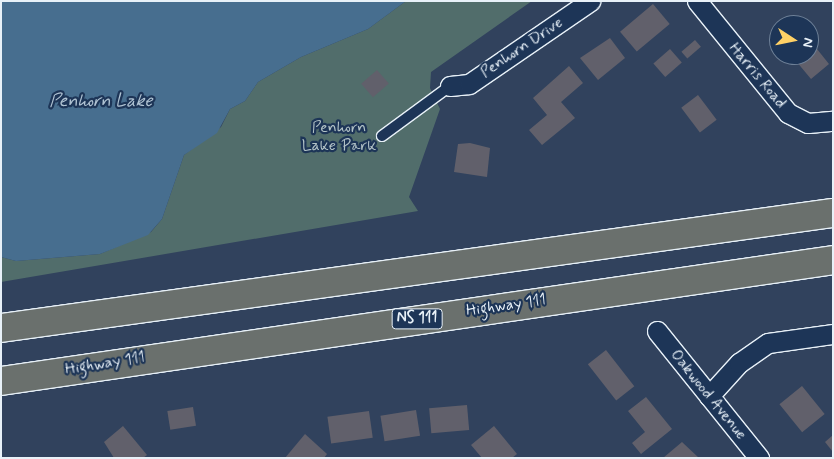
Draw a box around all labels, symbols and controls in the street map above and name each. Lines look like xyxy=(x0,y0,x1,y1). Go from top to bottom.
street label: Penhorn Drive xyxy=(478,14,566,82)
north arrow xyxy=(769,15,819,65)
text: N xyxy=(798,36,817,49)
street label: Harris Road xyxy=(724,39,790,113)
water label: Penhorn Lake xyxy=(49,90,153,112)
park label: Penhorn Lake Park xyxy=(304,118,374,156)
street label: Highway 111 xyxy=(465,291,547,321)
road number: NS 111 xyxy=(391,306,443,332)
street label: Oakwood Avenue xyxy=(665,345,751,445)
street label: Highway 111 xyxy=(64,348,146,380)

